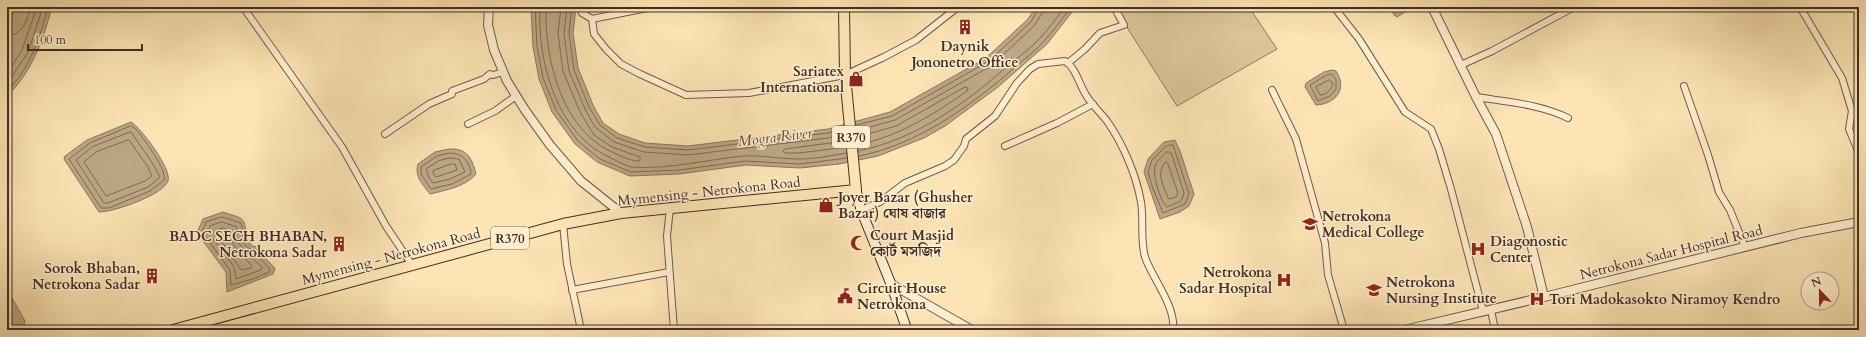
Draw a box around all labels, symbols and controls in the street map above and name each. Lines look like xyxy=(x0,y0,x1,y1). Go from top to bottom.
building icon: Daynik Jononetro Office xyxy=(956,18,974,36)
scale bar xyxy=(28,26,142,52)
text: 100 m xyxy=(34,32,67,48)
place label: Daynik Jononetro Office xyxy=(910,37,1019,72)
place label: Sariatex International xyxy=(760,62,844,97)
shop icon: Sariatex International xyxy=(847,70,865,88)
water label: Mogra River xyxy=(737,122,815,151)
road number: R370 xyxy=(832,126,870,148)
street label: Mymensing - Netrokona Road xyxy=(617,172,802,211)
place label: Joyer Bazar (Ghusher Bazar) ঘোষ বাজার xyxy=(836,188,973,223)
shop icon: Joyer Bazar (Ghusher Bazar) ঘোষ বাজার xyxy=(817,196,835,214)
place label: Netrokona Medical College xyxy=(1322,207,1425,242)
school or university icon: Netrokona Medical College xyxy=(1301,215,1319,233)
street label: Netrokona Sadar Hospital Road xyxy=(1578,220,1765,284)
street label: Mymensing - Netrokona Road xyxy=(300,223,483,289)
place label: Court Masjid কোর্ট মসজিদ xyxy=(870,226,954,261)
place label: BADC SECH BHABAN, Netrokona Sadar xyxy=(169,227,327,262)
road number: R370 xyxy=(491,227,529,249)
place label: Diagonostic Center xyxy=(1490,232,1568,267)
mosque icon: Court Masjid কোর্ট মসজিদ xyxy=(849,234,867,252)
building icon: BADC SECH BHABAN, Netrokona Sadar xyxy=(330,235,348,253)
hospital icon: Diagonostic Center xyxy=(1469,240,1487,258)
place label: Sorok Bhaban, Netrokona Sadar xyxy=(32,259,140,294)
place label: Netrokona Sadar Hospital xyxy=(1179,263,1272,298)
building icon: Sorok Bhaban, Netrokona Sadar xyxy=(143,267,161,285)
hospital icon: Netrokona Sadar Hospital xyxy=(1275,271,1293,289)
north arrow xyxy=(1800,271,1840,311)
place label: Netrokona Nursing Institute xyxy=(1386,273,1497,308)
text: N xyxy=(1809,273,1824,291)
place label: Circuit House Netrokona xyxy=(857,279,947,314)
school or university icon: Netrokona Nursing Institute xyxy=(1365,281,1383,299)
public building icon: Circuit House Netrokona xyxy=(836,287,854,305)
hospital icon: Tori Madokasokto Niramoy Kendro xyxy=(1528,290,1546,308)
place label: Tori Madokasokto Niramoy Kendro xyxy=(1549,290,1780,309)

